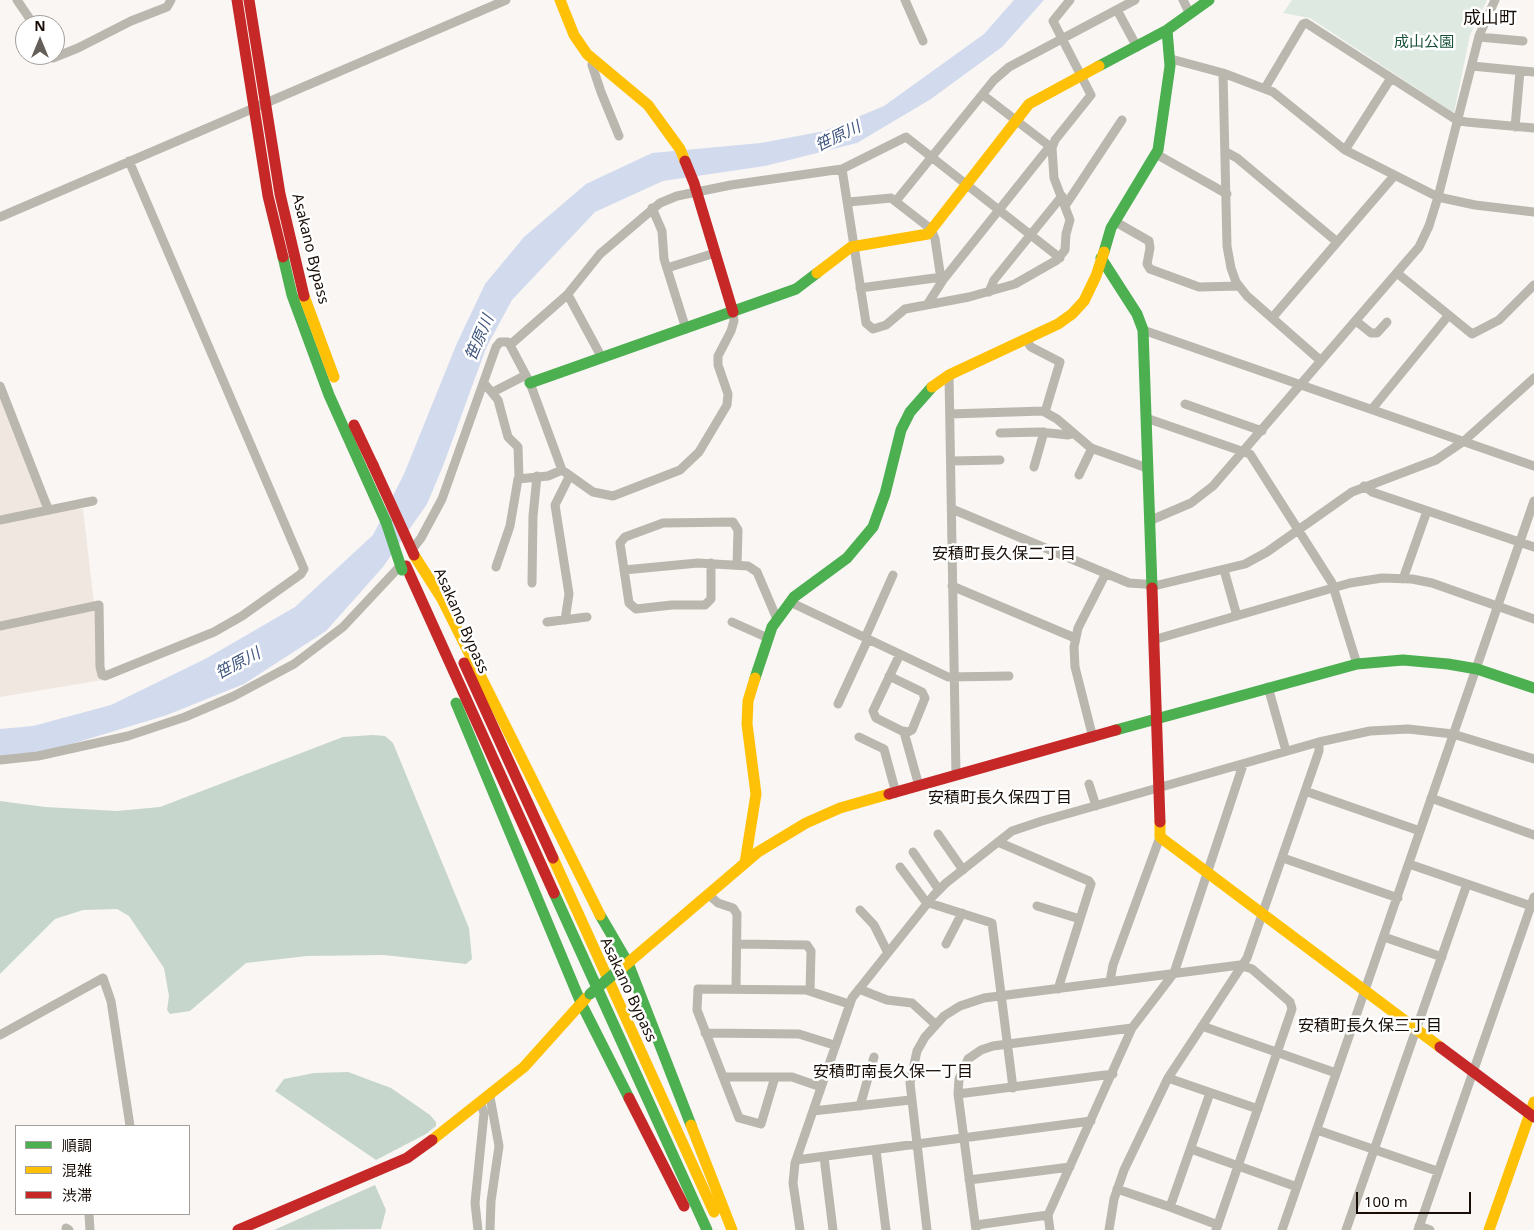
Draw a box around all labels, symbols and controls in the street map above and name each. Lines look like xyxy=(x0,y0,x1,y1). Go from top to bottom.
district label: 成山町 xyxy=(1463,8,1517,30)
north arrow xyxy=(15,15,65,65)
text: N xyxy=(34,16,46,35)
park label: 成山公園 xyxy=(1394,34,1454,52)
water label: 笹原川 xyxy=(812,118,864,156)
street label: Asakano Bypass xyxy=(288,192,332,306)
water label: 笹原川 xyxy=(462,312,498,364)
district label: 安積町長久保二丁目 xyxy=(932,544,1076,564)
street label: Asakano Bypass xyxy=(430,566,492,676)
water label: 笹原川 xyxy=(212,644,264,684)
district label: 安積町長久保四丁目 xyxy=(928,788,1072,808)
street label: Asakano Bypass xyxy=(596,935,660,1045)
district label: 安積町長久保三丁目 xyxy=(1298,1016,1442,1036)
district label: 安積町南長久保一丁目 xyxy=(813,1062,973,1082)
legend xyxy=(15,1125,190,1215)
text: 順調 xyxy=(62,1135,92,1155)
text: 混雑 xyxy=(62,1160,92,1180)
scale bar xyxy=(1359,1182,1474,1214)
text: 渋滞 xyxy=(62,1185,92,1205)
text: 100 m xyxy=(1364,1191,1408,1211)

